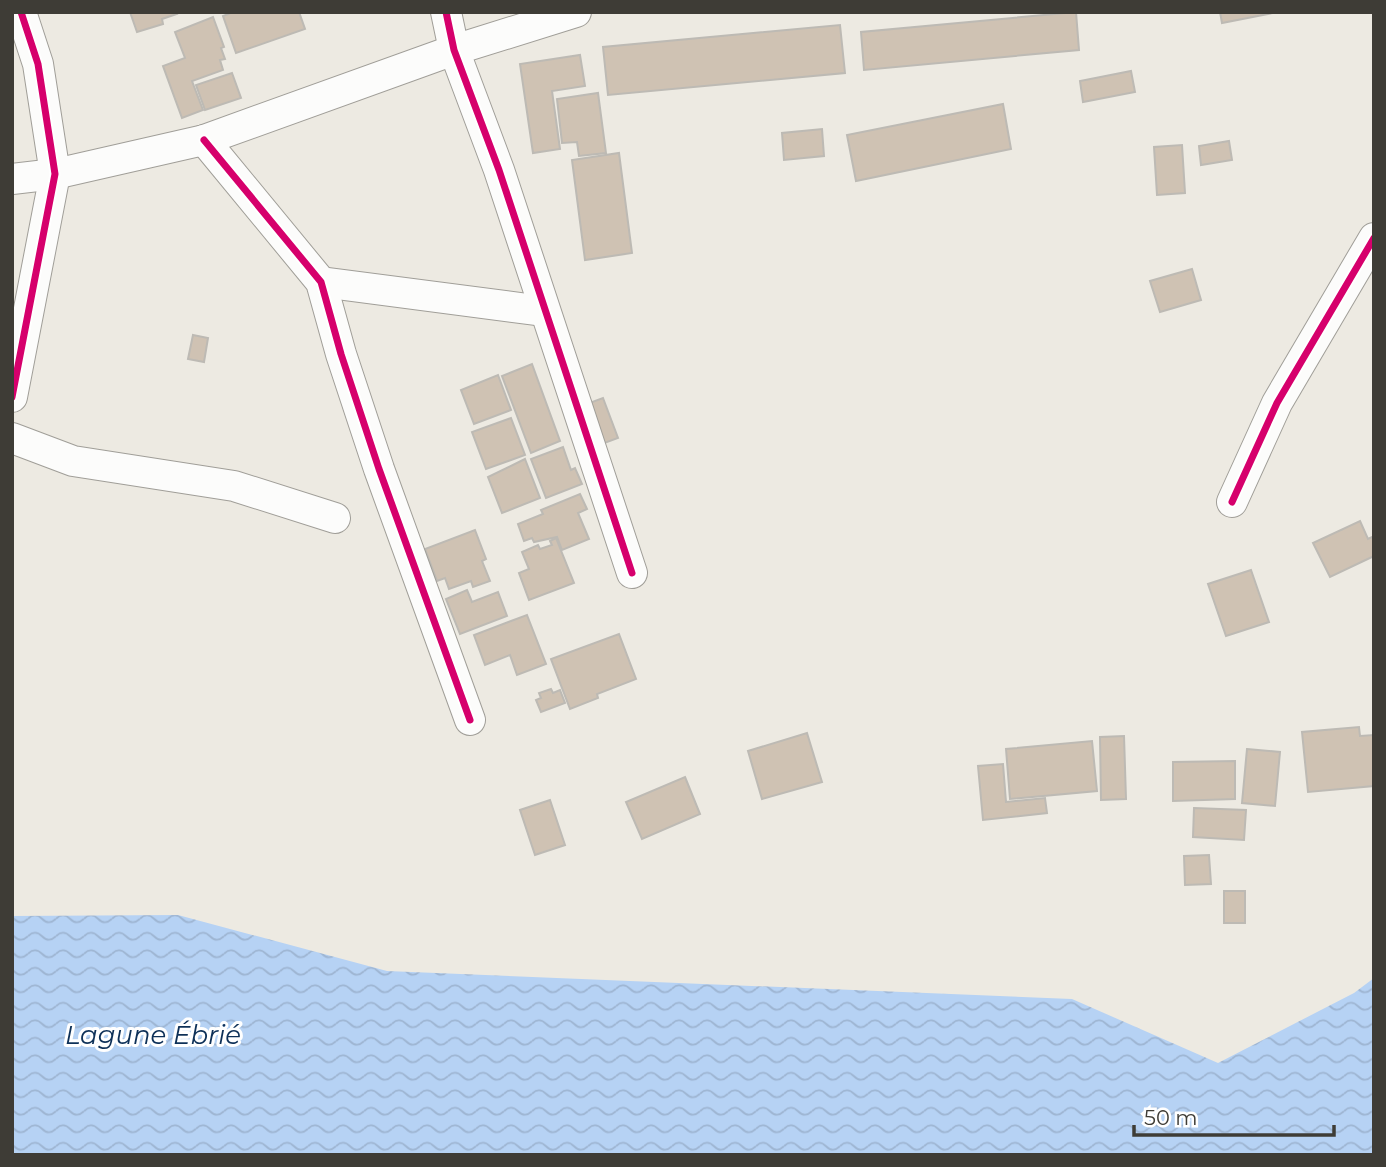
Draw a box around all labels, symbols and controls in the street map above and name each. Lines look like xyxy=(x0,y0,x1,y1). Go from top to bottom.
water label: Lagune Ébrié xyxy=(65,1019,241,1051)
scale bar xyxy=(1134,1094,1334,1138)
text: 50 m xyxy=(1144,1105,1198,1130)

